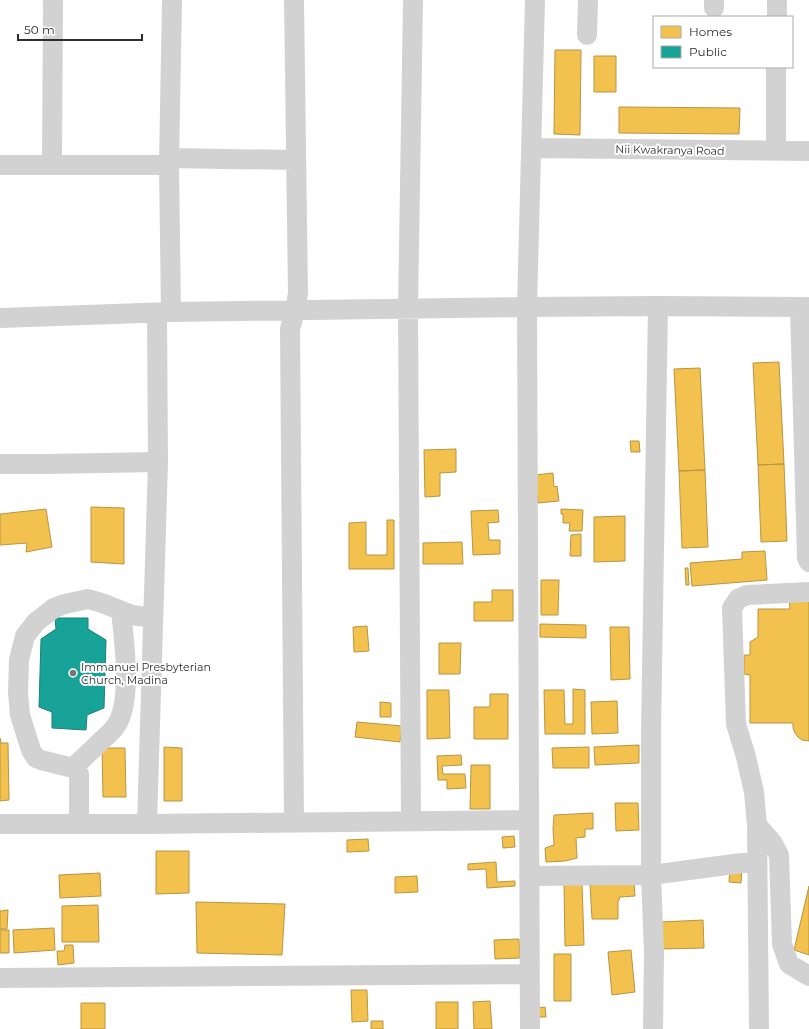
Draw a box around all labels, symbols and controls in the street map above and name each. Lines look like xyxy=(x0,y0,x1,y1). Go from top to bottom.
scale bar xyxy=(18,16,142,42)
legend xyxy=(653,16,793,68)
text: 50 m xyxy=(24,22,55,37)
text: Homes xyxy=(689,24,732,39)
text: Public xyxy=(689,44,727,59)
street label: Nii Kwakranya Road xyxy=(615,142,725,158)
place label: Immanuel Presbyterian Church, Madina xyxy=(81,660,211,687)
marker: Immanuel Presbyterian Church, Madina xyxy=(68,668,78,678)

